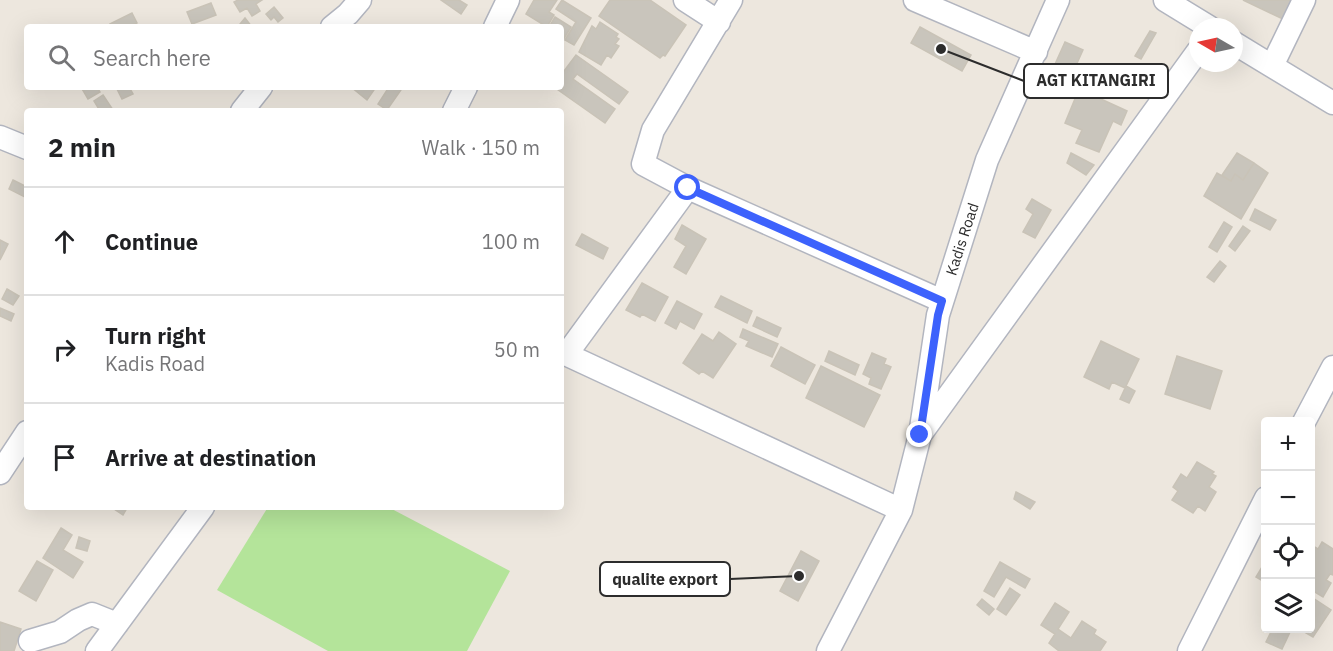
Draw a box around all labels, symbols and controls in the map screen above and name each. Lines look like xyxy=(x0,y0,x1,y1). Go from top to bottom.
north arrow xyxy=(1189,18,1243,72)
search box xyxy=(24,24,564,90)
icon: search xyxy=(45,41,78,74)
text: Search here xyxy=(93,43,211,72)
callout: AGT KITANGIRI xyxy=(1024,64,1168,98)
text: AGT KITANGIRI xyxy=(1036,70,1156,90)
text: 2 min xyxy=(48,130,116,164)
text: Walk · 150 m xyxy=(422,134,540,161)
route start xyxy=(674,174,700,200)
street label: Kadis Road xyxy=(941,200,983,278)
icon: ahead xyxy=(48,225,81,258)
text: Continue xyxy=(105,227,198,256)
text: 100 m xyxy=(482,228,540,255)
text: Turn right xyxy=(105,321,206,350)
icon: right xyxy=(48,333,81,366)
text: 50 m xyxy=(494,336,540,363)
text: Kadis Road xyxy=(105,350,205,377)
map controls xyxy=(1261,417,1315,633)
button: + xyxy=(1261,417,1315,471)
route end xyxy=(906,421,932,447)
icon: arrive xyxy=(48,441,81,474)
text: Arrive at destination xyxy=(105,443,316,472)
button: − xyxy=(1261,471,1315,525)
button: locate xyxy=(1261,525,1315,579)
callout: qualite export xyxy=(600,562,730,596)
text: qualite export xyxy=(612,569,718,589)
button: layers xyxy=(1261,579,1315,633)

